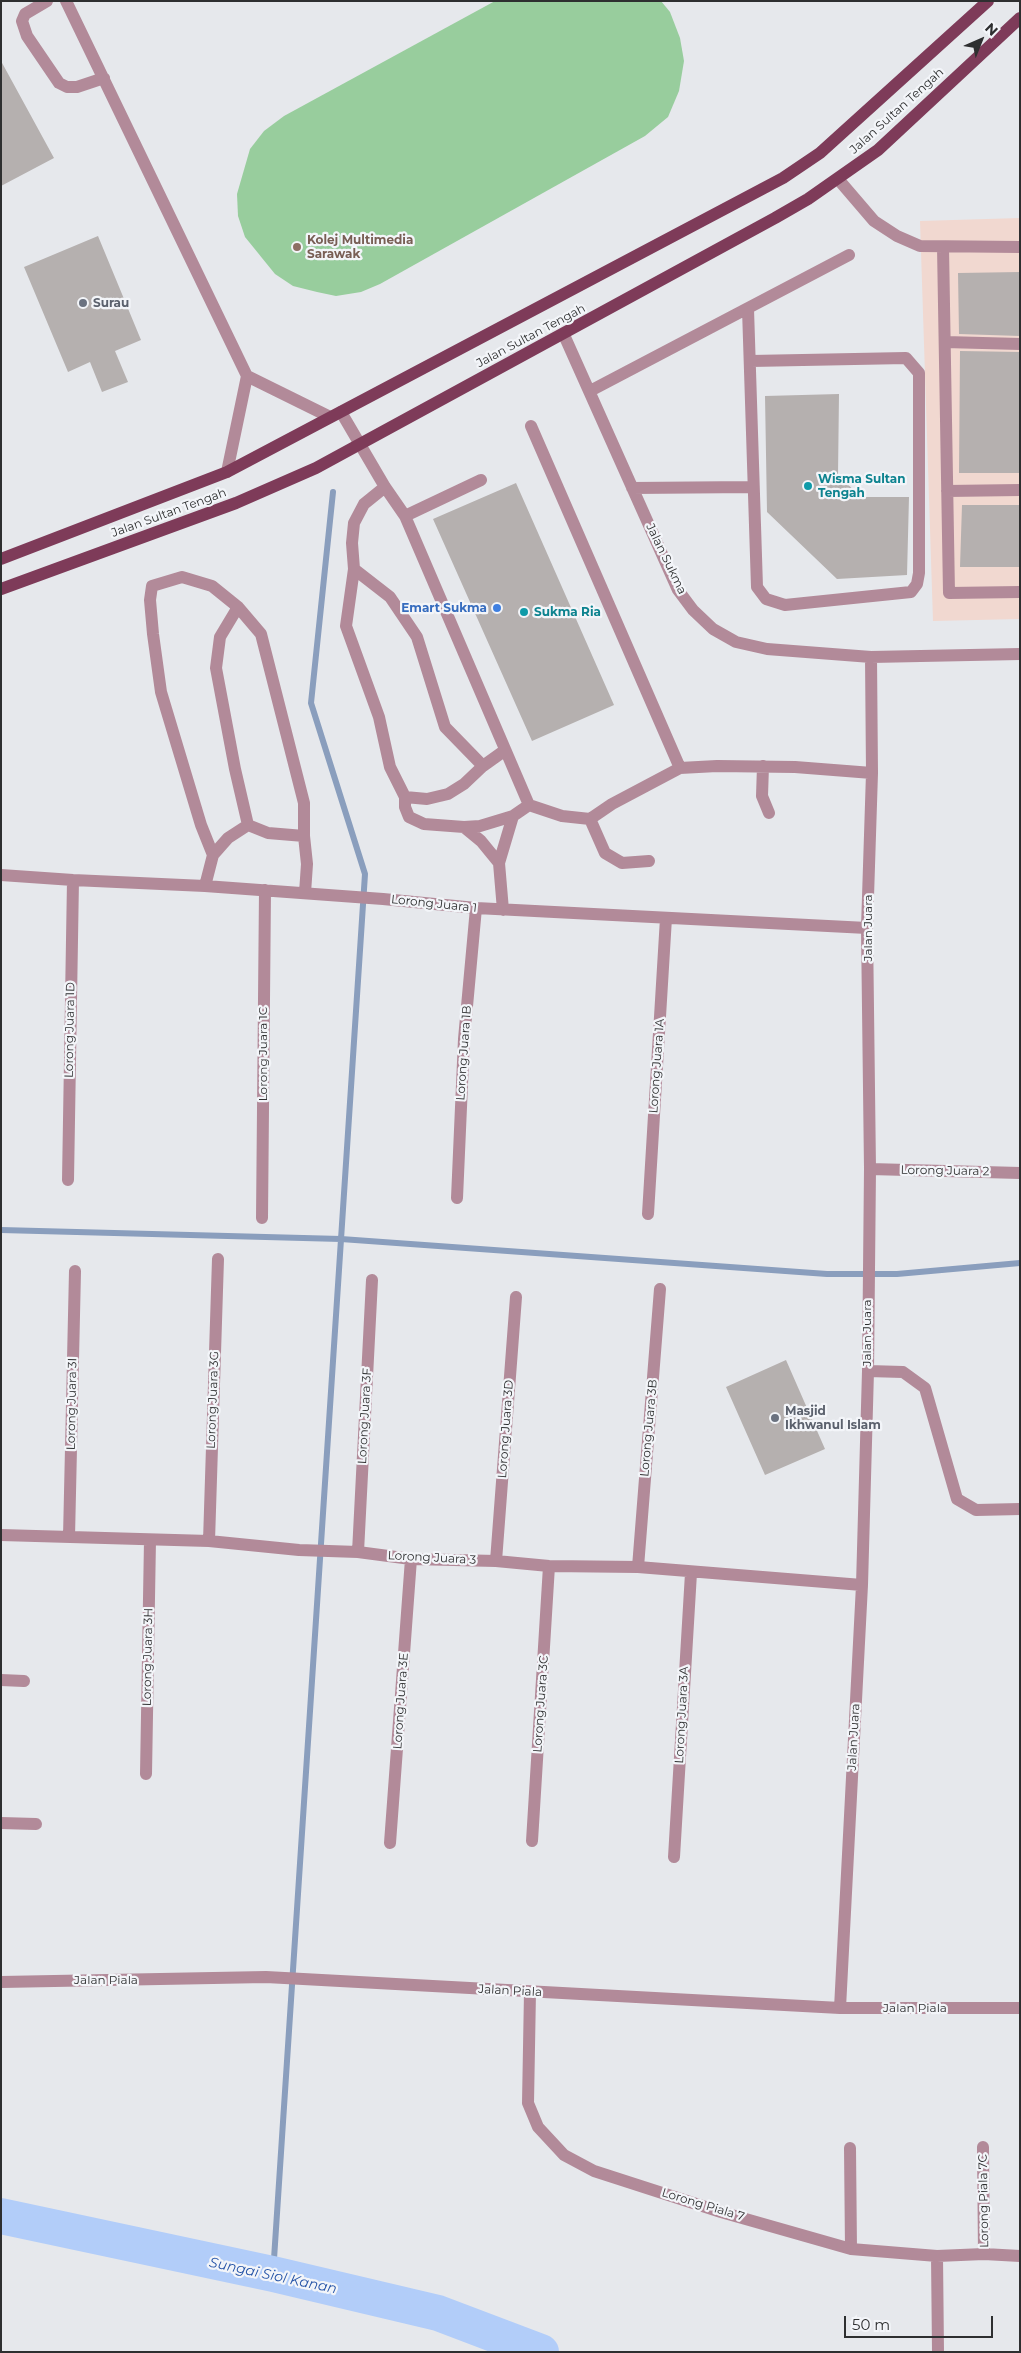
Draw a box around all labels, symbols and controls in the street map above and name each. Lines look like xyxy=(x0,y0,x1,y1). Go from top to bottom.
north arrow xyxy=(956,15,1006,65)
text: N xyxy=(981,19,1002,40)
street label: Jalan Sultan Tengah xyxy=(847,65,947,157)
place label: Kolej Multimedia Sarawak xyxy=(307,233,413,261)
marker: Kolej Multimedia Sarawak xyxy=(291,241,303,253)
place label: Surau xyxy=(93,296,129,310)
marker: Surau xyxy=(77,297,89,309)
street label: Jalan Sultan Tengah xyxy=(474,301,588,371)
place label: Wisma Sultan Tengah xyxy=(818,472,905,500)
marker: Wisma Sultan Tengah xyxy=(802,480,814,492)
street label: Jalan Sultan Tengah xyxy=(110,486,228,540)
street label: Jalan Sukma xyxy=(643,521,689,597)
place label: Emart Sukma xyxy=(401,601,487,615)
marker: Emart Sukma xyxy=(491,602,503,614)
place label: Sukma Ria xyxy=(534,605,601,619)
marker: Sukma Ria xyxy=(518,606,530,618)
street label: Lorong Juara 1 xyxy=(390,892,478,916)
street label: Jalan Juara xyxy=(861,894,875,962)
street label: Lorong Juara 1D xyxy=(62,982,78,1078)
street label: Lorong Juara 1B xyxy=(453,1005,475,1101)
street label: Lorong Juara 1C xyxy=(256,1007,270,1101)
street label: Lorong Juara 1A xyxy=(647,1018,667,1114)
street label: Lorong Juara 2 xyxy=(901,1163,989,1179)
street label: Jalan Juara xyxy=(860,1299,874,1367)
street label: Lorong Juara 3G xyxy=(204,1351,222,1449)
street label: Lorong Juara 3I xyxy=(64,1358,80,1450)
street label: Lorong Juara 3F xyxy=(355,1368,375,1464)
street label: Lorong Juara 3D xyxy=(495,1379,517,1479)
street label: Lorong Juara 3B xyxy=(638,1379,660,1477)
place label: Masjid Ikhwanul Islam xyxy=(785,1404,881,1432)
marker: Masjid Ikhwanul Islam xyxy=(769,1412,781,1424)
street label: Lorong Juara 3 xyxy=(387,1548,477,1568)
street label: Lorong Juara 3H xyxy=(140,1608,156,1706)
street label: Lorong Juara 3E xyxy=(390,1652,412,1750)
street label: Lorong Juara 3C xyxy=(530,1655,552,1753)
street label: Lorong Juara 3A xyxy=(672,1666,692,1764)
street label: Jalan Juara xyxy=(845,1703,863,1771)
street label: Jalan Piala xyxy=(74,1973,138,1987)
street label: Jalan Piala xyxy=(478,1982,542,2000)
street label: Jalan Piala xyxy=(883,2001,947,2015)
street label: Lorong Piala 7C xyxy=(976,2154,992,2248)
street label: Lorong Piala 7 xyxy=(660,2186,746,2224)
water label: Sungai Siol Kanan xyxy=(208,2254,338,2298)
scale bar xyxy=(846,2306,995,2338)
text: 50 m xyxy=(852,2315,890,2334)

